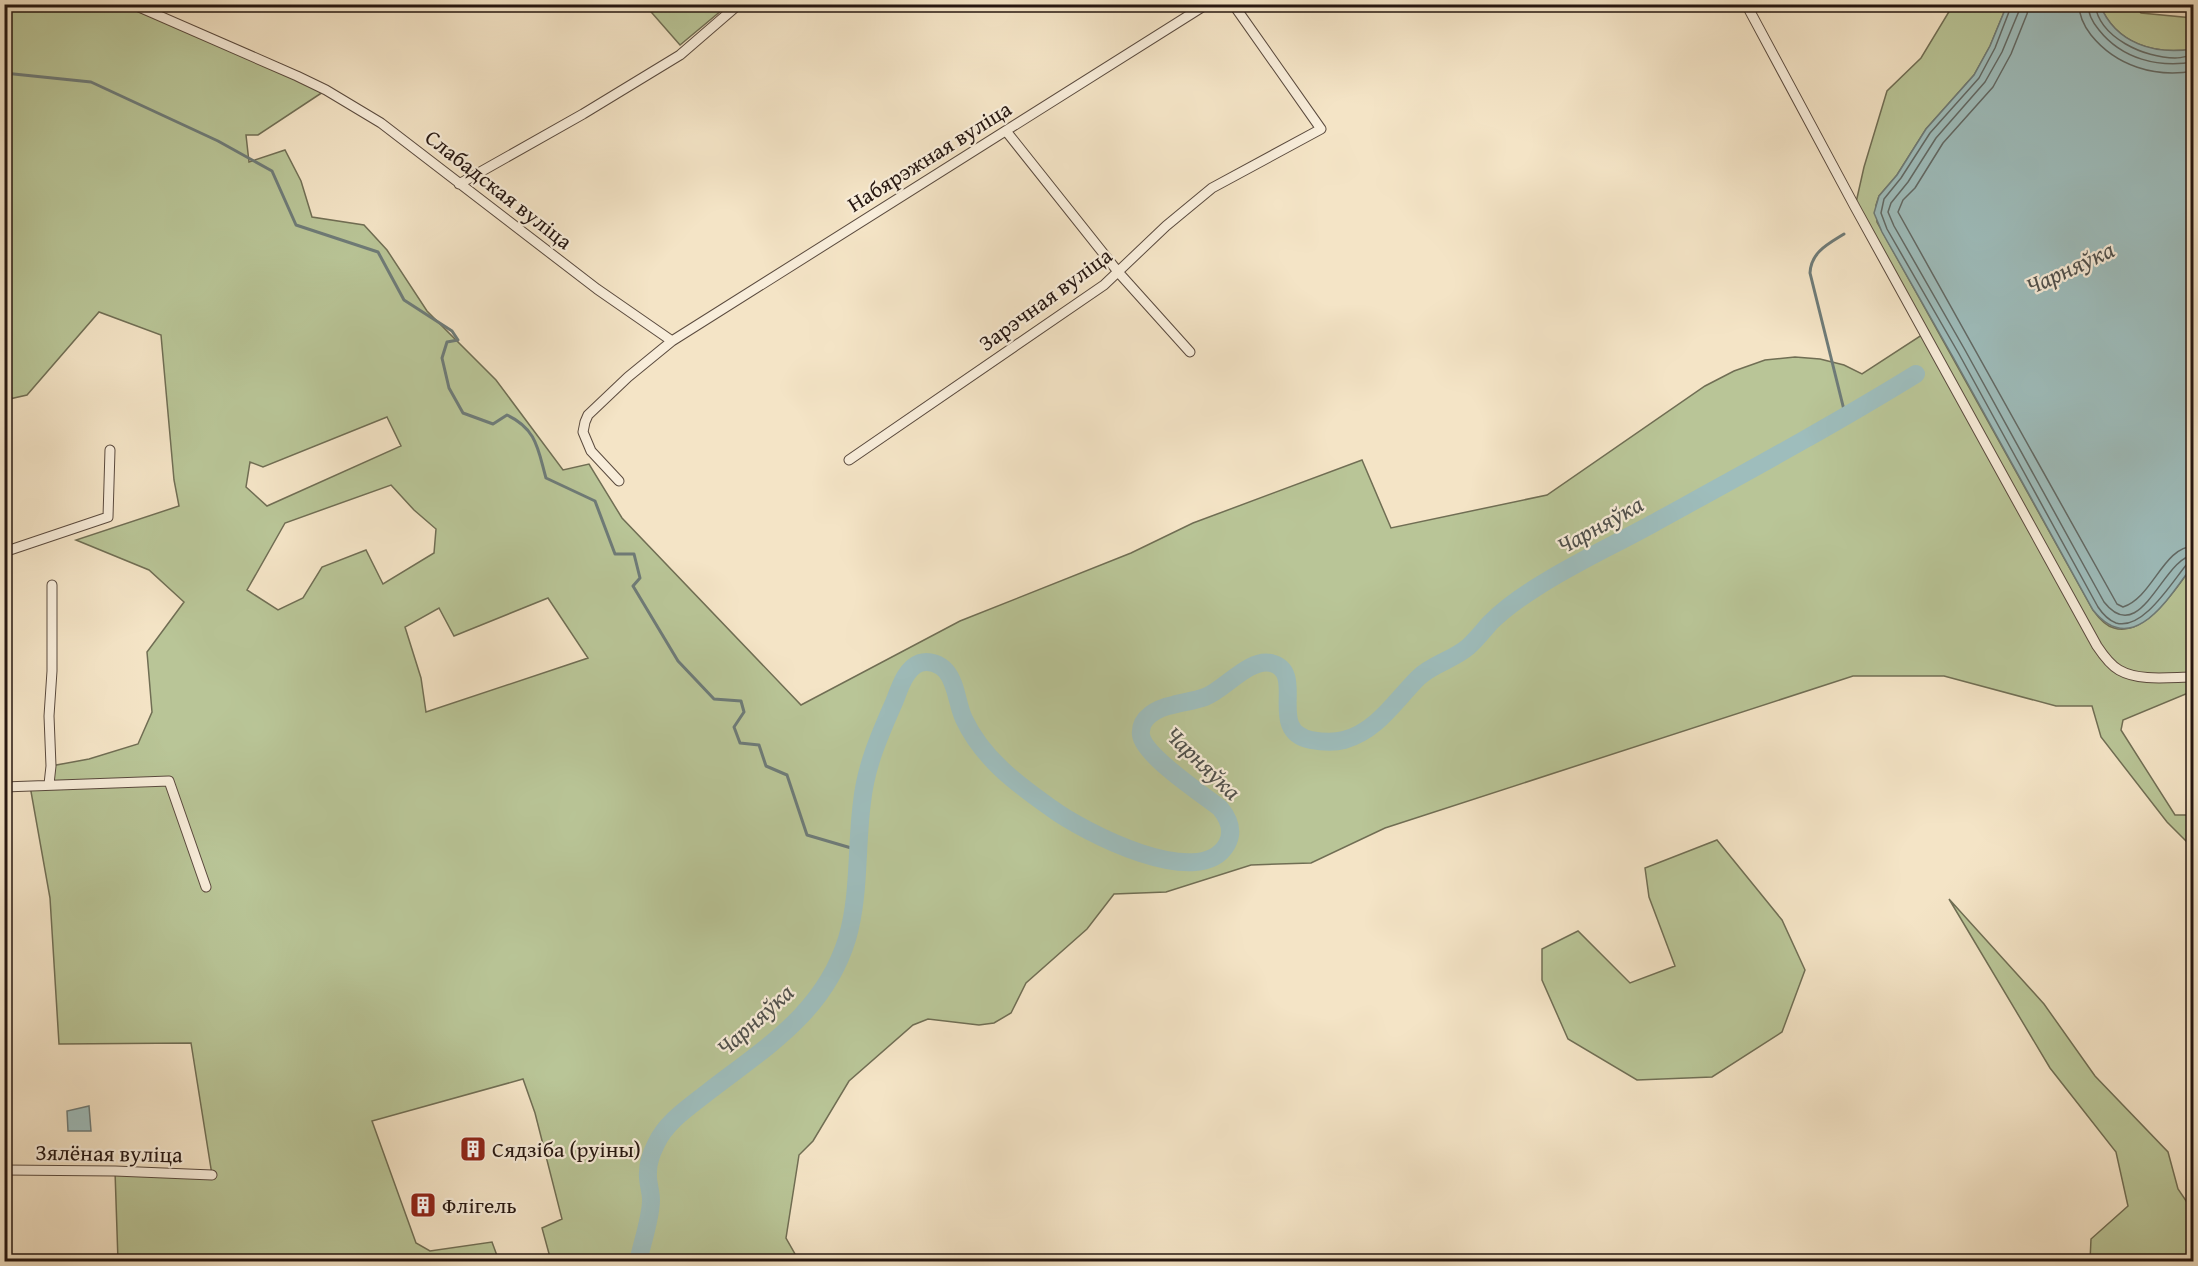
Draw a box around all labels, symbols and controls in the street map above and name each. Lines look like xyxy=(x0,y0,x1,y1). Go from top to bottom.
street label: Набярэжная вуліца xyxy=(841,92,1018,219)
street label: Слабадская вуліца xyxy=(419,121,580,257)
water label: Чарняўка xyxy=(2020,232,2120,303)
street label: Зарэчная вуліца xyxy=(972,239,1119,358)
water label: Чарняўка xyxy=(1550,486,1649,563)
water label: Чарняўка xyxy=(1157,717,1249,808)
water label: Чарняўка xyxy=(708,975,801,1064)
place label: Сядзіба (руіны) xyxy=(492,1133,641,1165)
building icon: Сядзіба (руіны) xyxy=(458,1134,488,1164)
street label: Зялёная вуліца xyxy=(35,1136,183,1170)
place label: Флігель xyxy=(442,1189,517,1221)
building icon: Флігель xyxy=(408,1190,438,1220)

